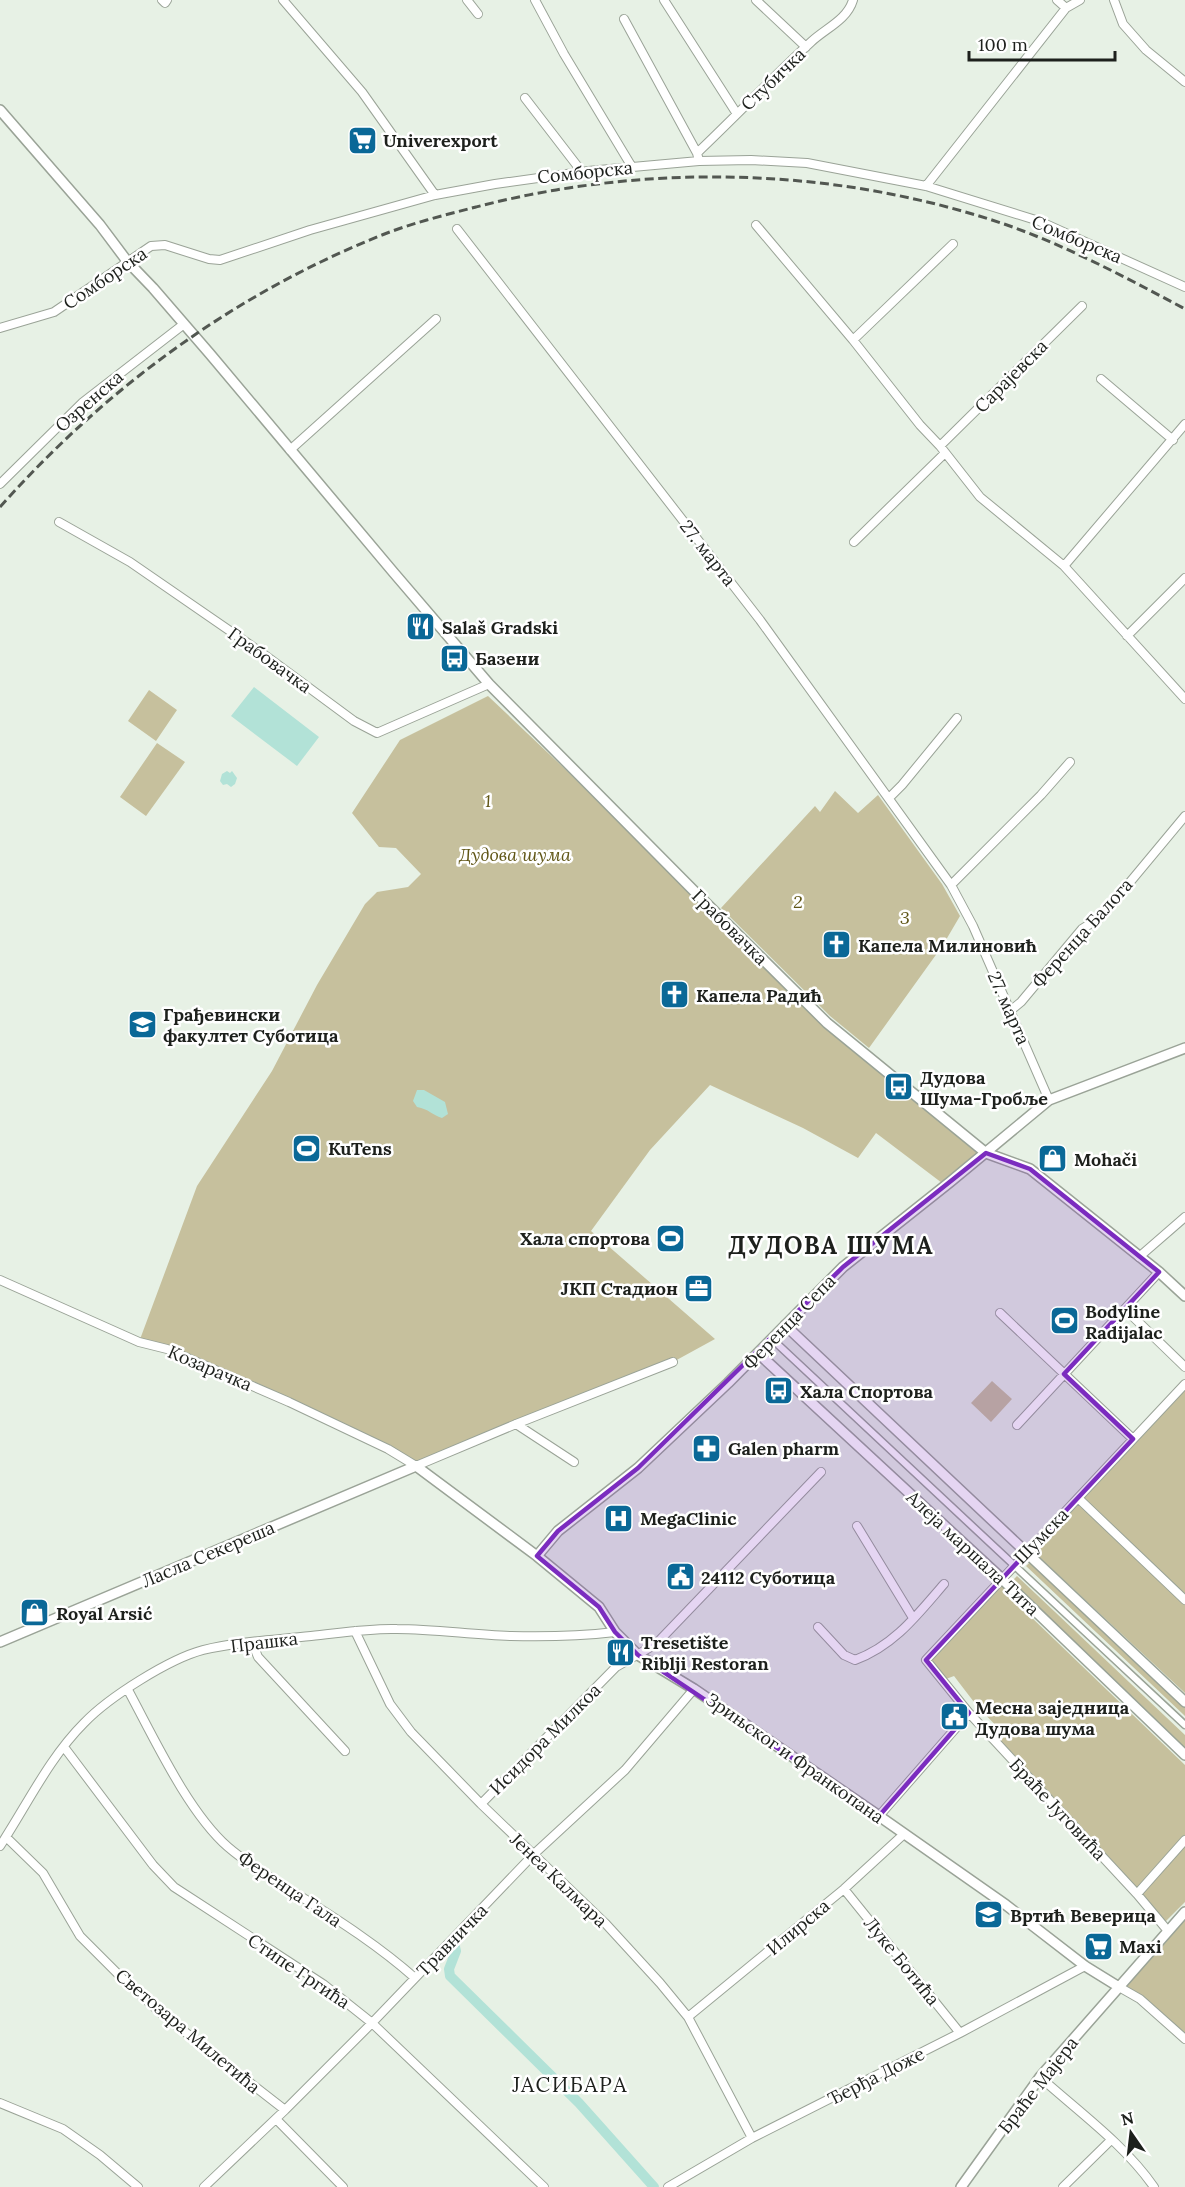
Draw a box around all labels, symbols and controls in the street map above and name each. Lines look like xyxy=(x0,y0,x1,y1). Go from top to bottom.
scale bar xyxy=(969,24,1114,62)
text: 100 m xyxy=(978,33,1028,56)
street label: Стубичка xyxy=(736,43,810,115)
supermarket icon: Univerexport xyxy=(346,124,378,156)
place label: Univerexport xyxy=(383,129,498,152)
street label: Сомборска xyxy=(536,156,634,188)
street label: Сомборска xyxy=(1028,210,1126,268)
street label: Сомборска xyxy=(59,242,151,314)
street label: Сарајевска xyxy=(970,335,1052,417)
street label: Озренска xyxy=(50,365,128,437)
street label: 27. марта xyxy=(675,515,741,591)
restaurant icon: Salaš Gradski xyxy=(405,611,437,643)
place label: Salaš Gradski xyxy=(442,616,558,639)
street label: Грабовачка xyxy=(224,622,316,698)
bus stop icon: Базени xyxy=(438,642,470,674)
place label: Базени xyxy=(475,647,539,670)
park label: 1 xyxy=(485,789,491,812)
park label: Дудова шума xyxy=(458,843,571,866)
street label: Ференца Балога xyxy=(1027,873,1137,993)
street label: Грабовачка xyxy=(687,884,773,970)
park label: 2 xyxy=(793,890,803,913)
park label: 3 xyxy=(900,906,910,929)
church icon: Капела Милиновић xyxy=(821,929,853,961)
place label: Капела Милиновић xyxy=(858,934,1037,957)
street label: 27. марта xyxy=(983,968,1035,1048)
church icon: Капела Радић xyxy=(659,979,691,1011)
place label: Капела Радић xyxy=(696,984,822,1007)
place label: Грађевински факултет Суботица xyxy=(163,1003,339,1047)
school or university icon: Грађевински факултет Суботица xyxy=(126,1008,158,1040)
place label: Дудова Шума-Гробље xyxy=(920,1066,1048,1110)
bus stop icon: Дудова Шума-Гробље xyxy=(883,1071,915,1103)
sports icon: KuTens xyxy=(291,1132,323,1164)
place label: KuTens xyxy=(328,1137,392,1160)
shop icon: Mohači xyxy=(1037,1143,1069,1175)
place label: Mohači xyxy=(1074,1148,1137,1171)
sports icon: Хала спортова xyxy=(655,1222,687,1254)
place label: Хала спортова xyxy=(520,1227,651,1250)
district label: ДУДОВА ШУМА xyxy=(728,1230,934,1261)
street label: Ференца Сепа xyxy=(738,1269,840,1375)
office icon: ЈКП Стадион xyxy=(683,1272,715,1304)
place label: ЈКП Стадион xyxy=(561,1277,678,1300)
place label: Bodyline Radijalac xyxy=(1085,1300,1163,1344)
sports icon: Bodyline Radijalac xyxy=(1048,1305,1080,1337)
street label: Козарачка xyxy=(164,1340,256,1396)
bus stop icon: Хала Спортова xyxy=(763,1375,795,1407)
place label: Хала Спортова xyxy=(800,1380,934,1403)
pharmacy icon: Galen pharm xyxy=(691,1432,723,1464)
place label: Galen pharm xyxy=(728,1437,840,1460)
street label: Алеја маршала Тита xyxy=(901,1485,1044,1621)
hospital icon: MegaClinic xyxy=(603,1502,635,1534)
street label: Шумска xyxy=(1009,1503,1073,1569)
place label: MegaClinic xyxy=(640,1507,737,1530)
street label: Ласла Секереша xyxy=(138,1516,278,1592)
public building icon: 24112 Суботица xyxy=(664,1561,696,1593)
place label: 24112 Суботица xyxy=(701,1566,836,1589)
shop icon: Royal Arsić xyxy=(19,1597,51,1629)
place label: Royal Arsić xyxy=(56,1602,153,1625)
street label: Прашка xyxy=(229,1626,299,1658)
place label: Tresetište Riblji Restoran xyxy=(641,1631,769,1675)
restaurant icon: Tresetište Riblji Restoran xyxy=(604,1636,636,1668)
street label: Исидора Милкоа xyxy=(484,1678,606,1800)
street label: Зрињског и Франкопана xyxy=(701,1688,889,1828)
place label: Месна заједница Дудова шума xyxy=(975,1696,1130,1740)
public building icon: Месна заједница Дудова шума xyxy=(938,1701,970,1733)
street label: Браће Југовића xyxy=(1005,1753,1111,1865)
street label: Јенеа Калмара xyxy=(505,1827,612,1932)
street label: Ференца Гала xyxy=(234,1846,346,1932)
street label: Илирска xyxy=(762,1894,834,1960)
street label: Травничка xyxy=(412,1899,492,1981)
school or university icon: Вртић Веверица xyxy=(973,1899,1005,1931)
place label: Вртић Веверица xyxy=(1010,1904,1157,1927)
street label: Луке Ботића xyxy=(859,1912,945,2010)
street label: Стипе Гргића xyxy=(244,1928,354,2014)
supermarket icon: Maxi xyxy=(1082,1930,1114,1962)
place label: Maxi xyxy=(1119,1935,1162,1958)
street label: Светозара Милетића xyxy=(111,1964,265,2098)
street label: Браће Мајера xyxy=(993,2032,1083,2138)
street label: Ђерђа Доже xyxy=(824,2042,928,2110)
district label: ЈАСИБАРА xyxy=(511,2071,628,2098)
north arrow xyxy=(1101,2103,1161,2163)
text: N xyxy=(1119,2107,1136,2130)

